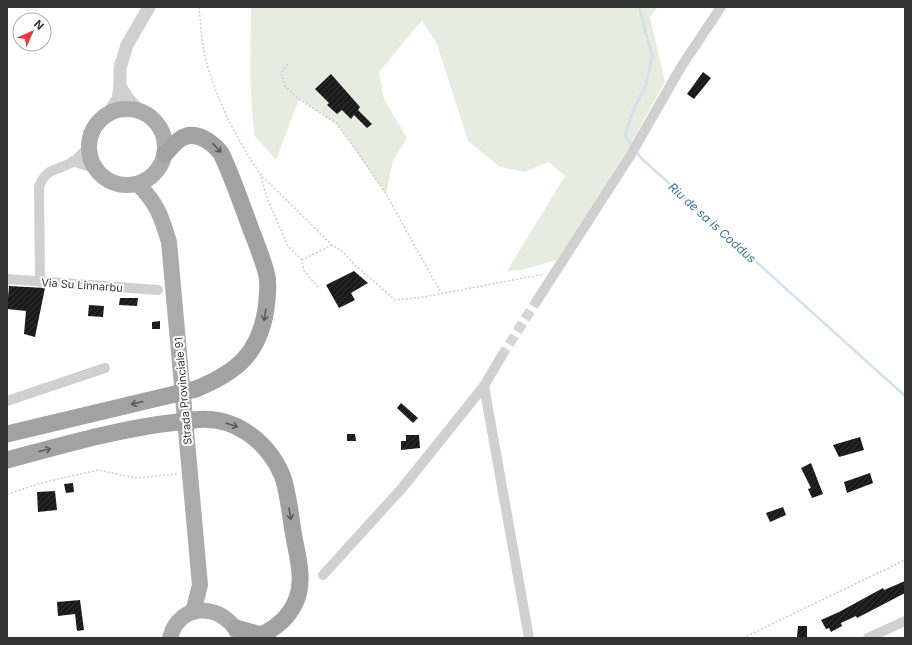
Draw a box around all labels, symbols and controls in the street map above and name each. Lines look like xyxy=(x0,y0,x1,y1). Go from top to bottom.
north arrow xyxy=(12,12,52,52)
text: N xyxy=(31,17,47,33)
one-way arrow xyxy=(212,143,221,153)
water label: Riu de sa is Coddus xyxy=(666,179,759,266)
street label: Via Su Linnarbu xyxy=(41,275,123,295)
one-way arrow xyxy=(260,308,268,321)
street label: Strada Provinciale 91 xyxy=(171,336,195,446)
one-way arrow xyxy=(131,400,144,407)
one-way arrow xyxy=(225,422,238,429)
one-way arrow xyxy=(38,446,51,454)
one-way arrow xyxy=(286,507,294,520)

